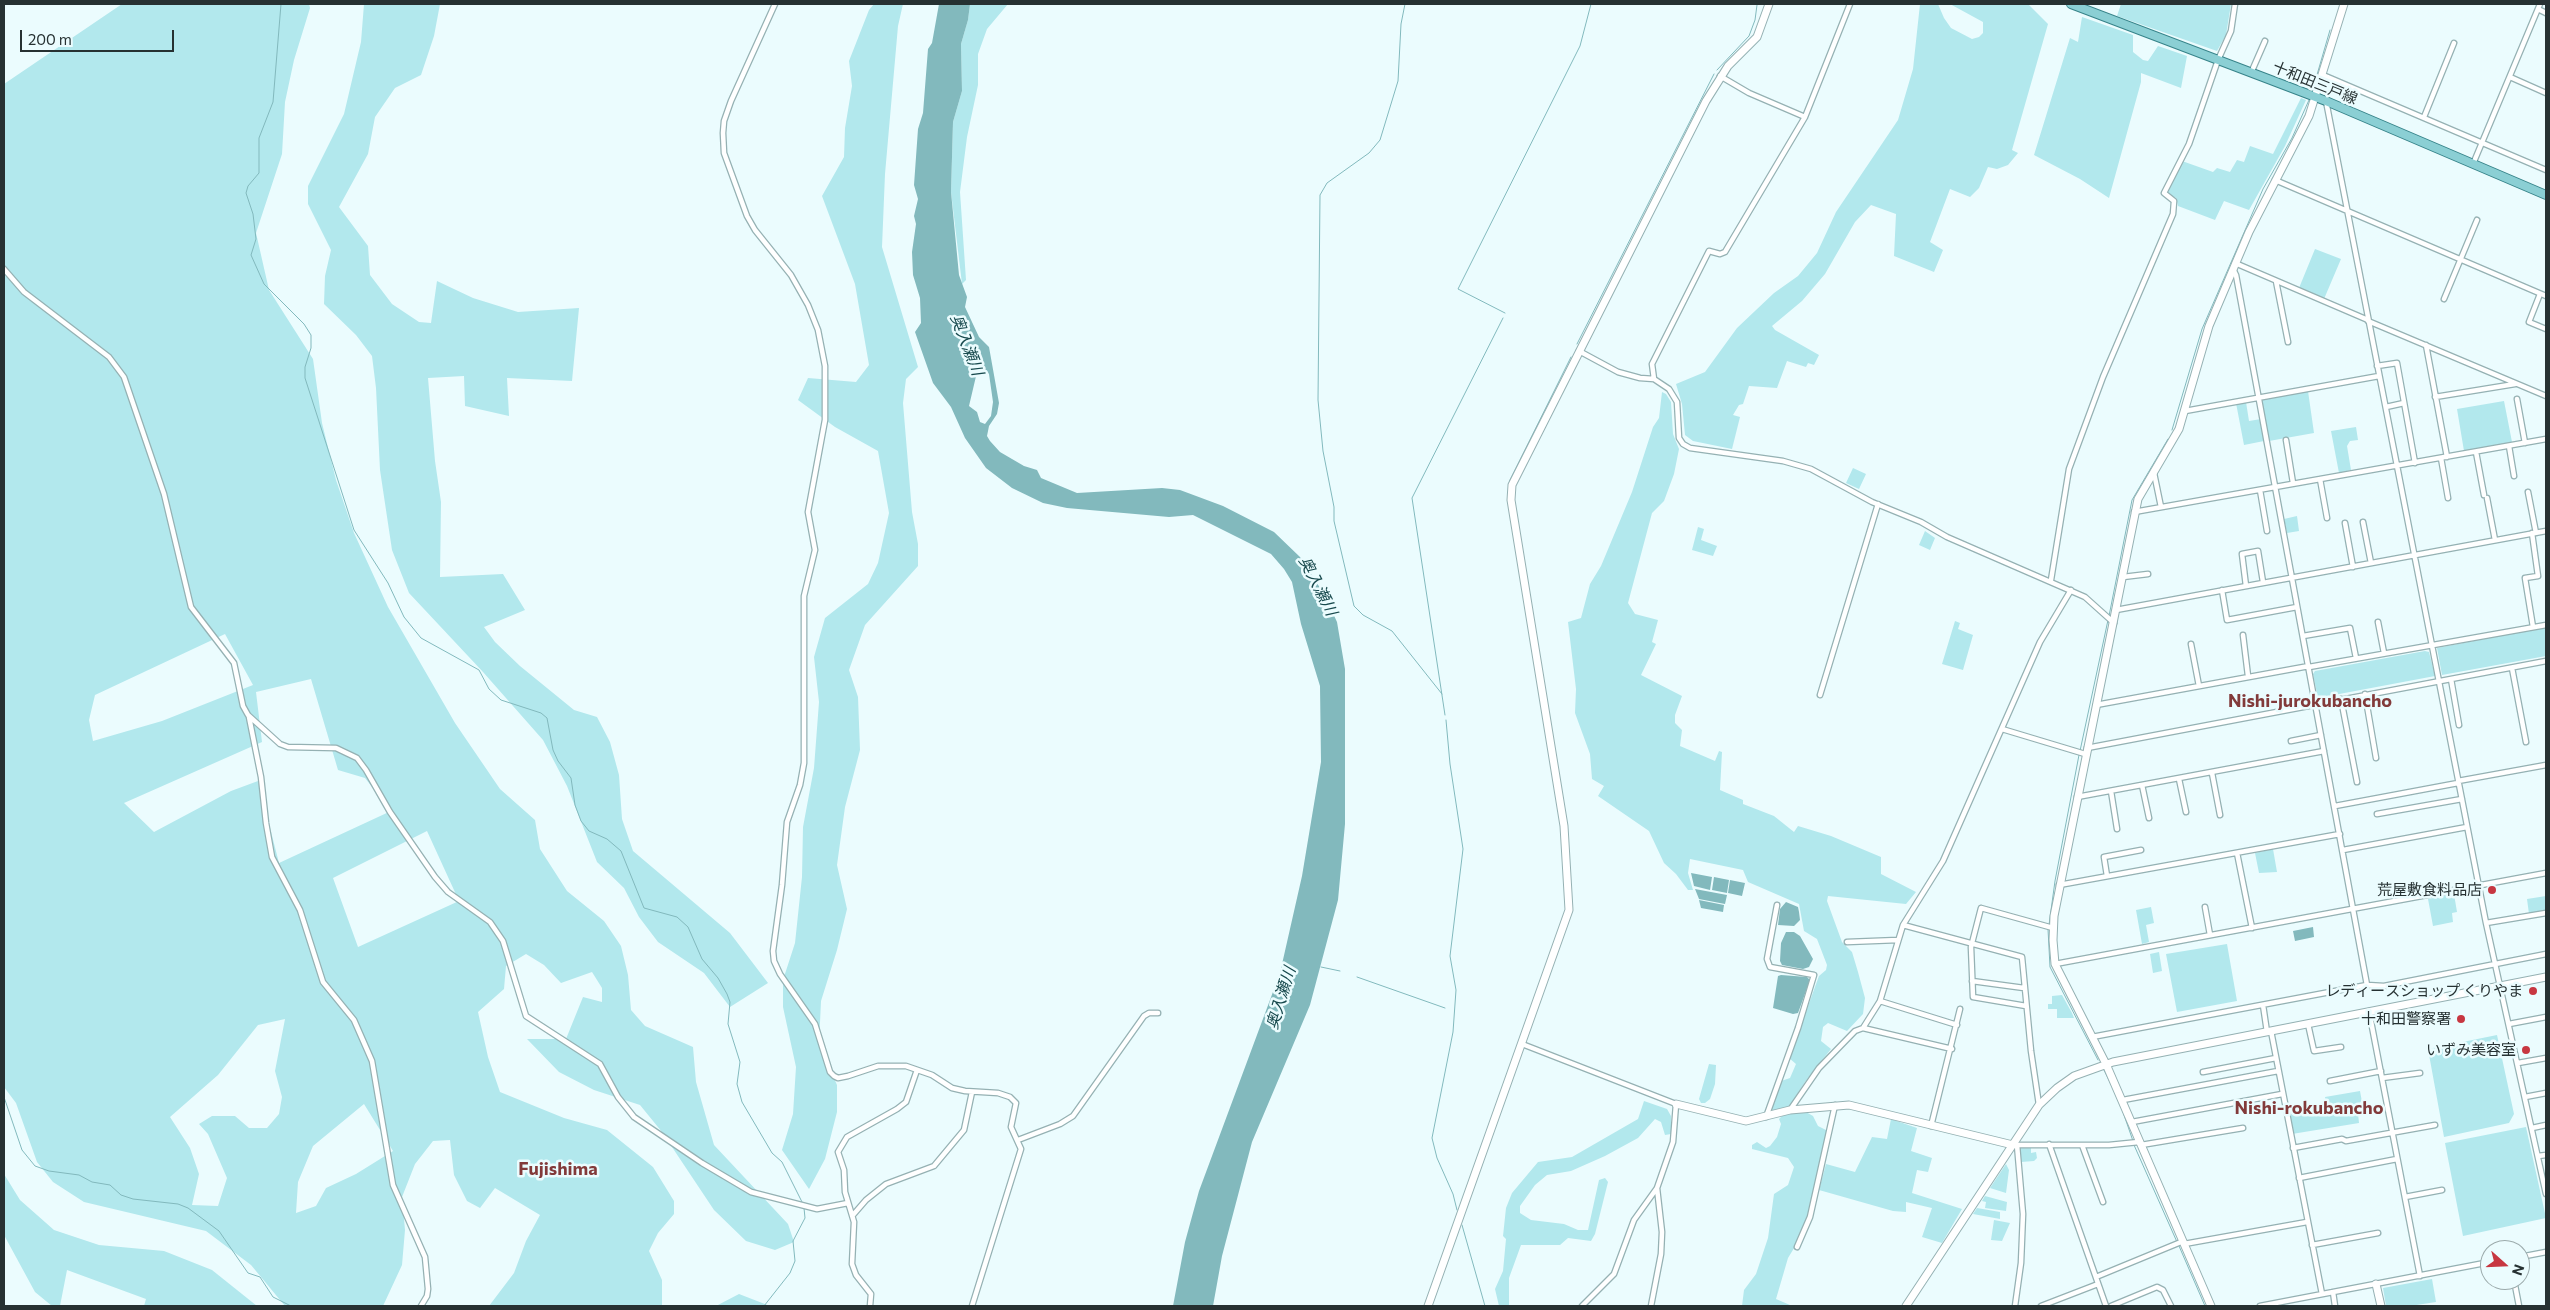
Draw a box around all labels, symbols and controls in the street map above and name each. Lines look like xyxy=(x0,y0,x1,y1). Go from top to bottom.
scale bar xyxy=(22,20,176,52)
text: 200 m xyxy=(28,30,72,48)
street label: 十和田三戸線 xyxy=(2270,58,2360,108)
water label: 奥入瀬川 xyxy=(947,312,987,378)
water label: 奥入瀬川 xyxy=(1295,553,1341,619)
district label: Nishi-jurokubancho xyxy=(2228,690,2392,712)
place label: 荒屋敷食料品店 xyxy=(2377,881,2482,899)
marker: 荒屋敷食料品店 xyxy=(2486,884,2498,896)
water label: 奥入瀬川 xyxy=(1262,965,1300,1031)
place label: レディースショップ くりやま xyxy=(2325,982,2523,1000)
marker: レディースショップ くりやま xyxy=(2527,985,2539,997)
place label: 十和田警察署 xyxy=(2361,1010,2451,1028)
marker: 十和田警察署 xyxy=(2455,1013,2467,1025)
place label: いずみ美容室 xyxy=(2426,1041,2516,1059)
marker: いずみ美容室 xyxy=(2520,1044,2532,1056)
district label: Nishi-rokubancho xyxy=(2235,1097,2383,1119)
district label: Fujishima xyxy=(518,1158,598,1180)
north arrow xyxy=(2480,1240,2530,1290)
text: N xyxy=(2509,1262,2528,1278)

